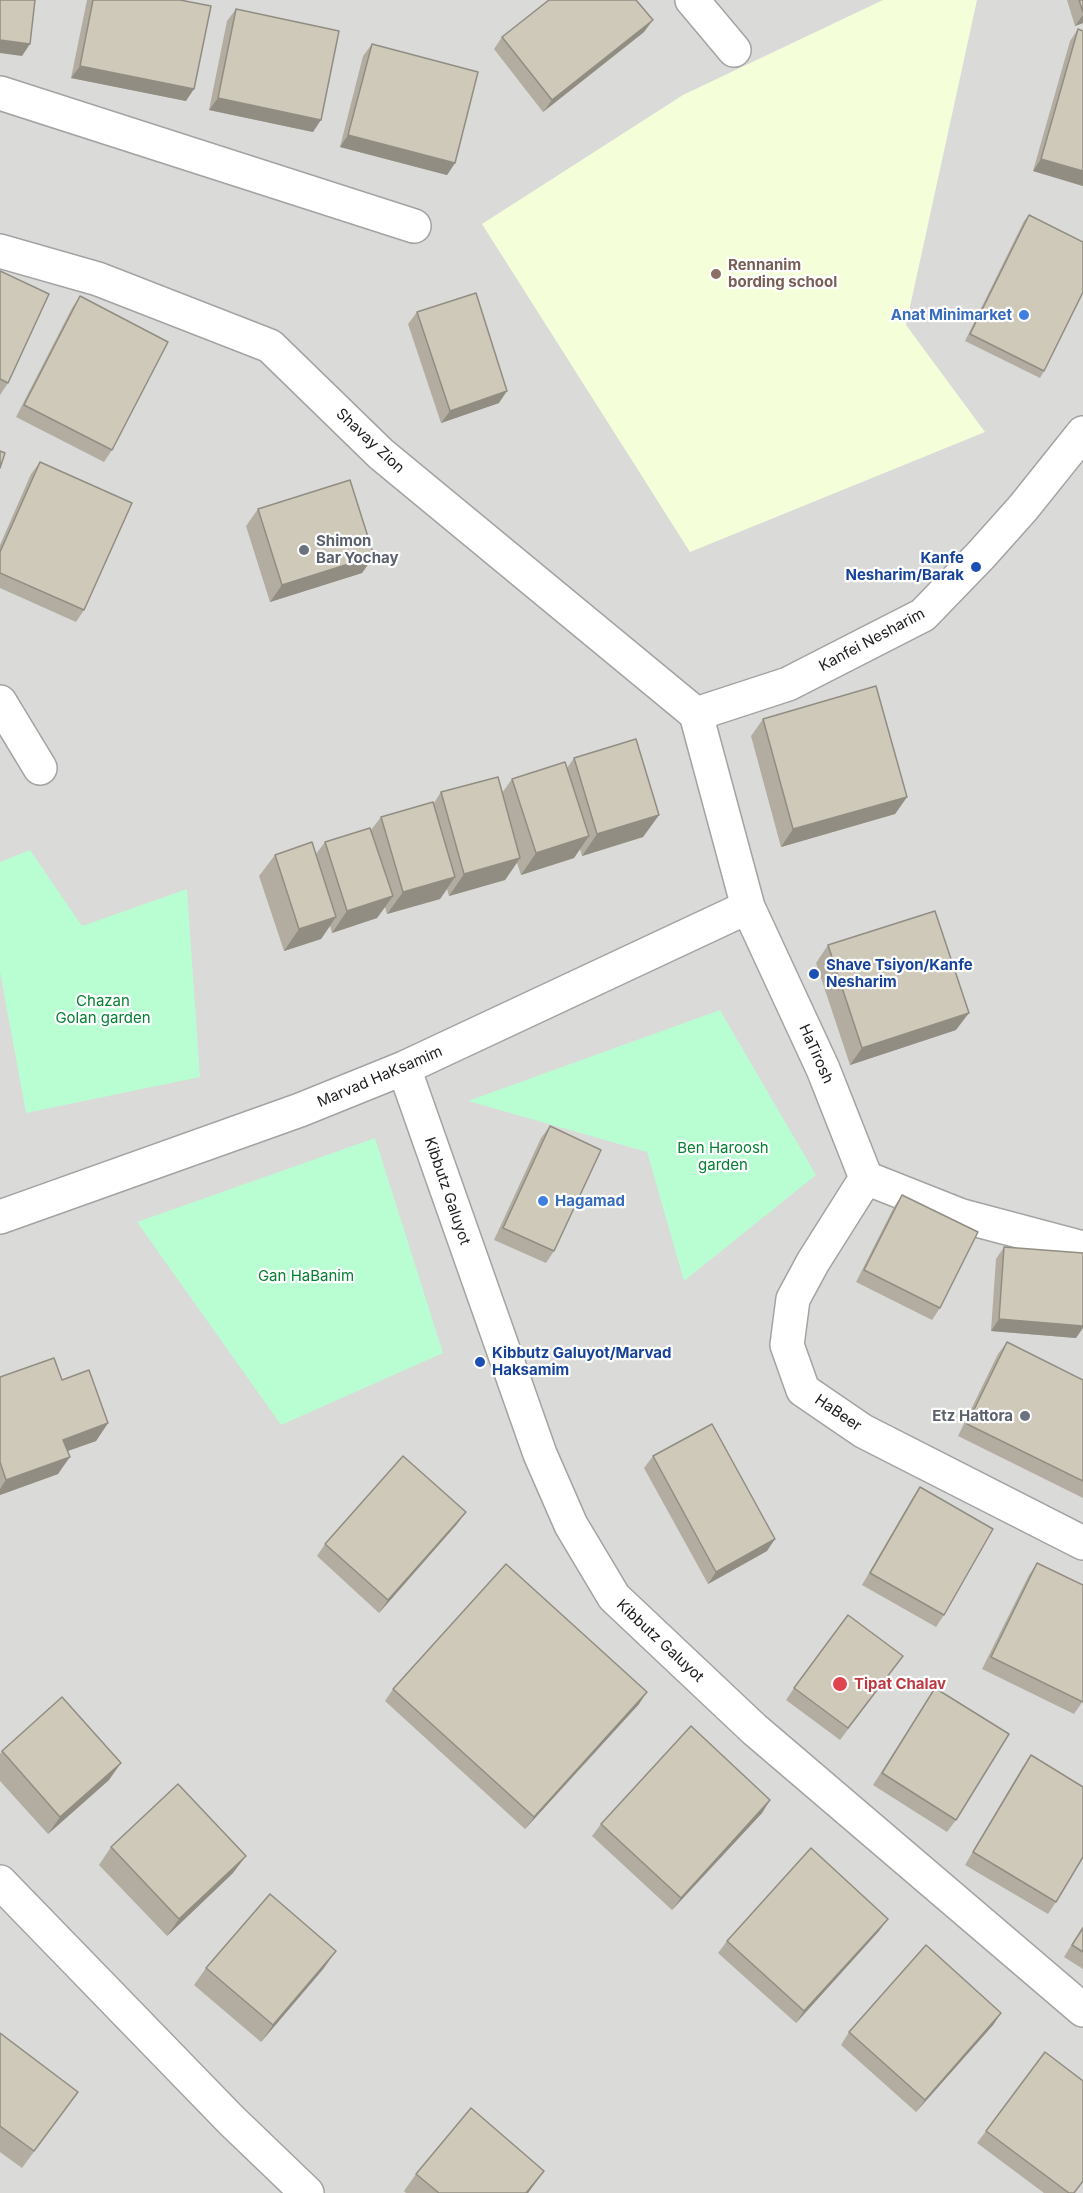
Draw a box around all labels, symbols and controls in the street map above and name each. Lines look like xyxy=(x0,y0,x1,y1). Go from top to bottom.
place label: Rennanim bording school xyxy=(728,256,837,291)
marker: Rennanim bording school xyxy=(709,267,723,281)
place label: Anat Minimarket xyxy=(891,306,1012,324)
marker: Anat Minimarket xyxy=(1017,308,1031,322)
street label: Shavay Zion xyxy=(332,405,408,477)
place label: Shimon Bar Yochay xyxy=(316,532,398,567)
marker: Shimon Bar Yochay xyxy=(297,543,311,557)
place label: Kanfe Nesharim/Barak xyxy=(845,549,964,584)
marker: Kanfe Nesharim/Barak xyxy=(969,560,983,574)
street label: Kanfei Nesharim xyxy=(816,605,928,675)
place label: Shave Tsiyon/Kanfe Nesharim xyxy=(826,956,973,991)
marker: Shave Tsiyon/Kanfe Nesharim xyxy=(807,967,821,981)
park label: Chazan Golan garden xyxy=(55,992,151,1027)
street label: HaTirosh xyxy=(795,1022,837,1086)
street label: Marvad HaKsamim xyxy=(315,1043,445,1111)
street label: Kibbutz Galuyot xyxy=(420,1135,474,1247)
park label: Ben Haroosh garden xyxy=(677,1139,769,1174)
place label: Hagamad xyxy=(555,1192,625,1210)
marker: Hagamad xyxy=(536,1194,550,1208)
park label: Gan HaBanim xyxy=(258,1267,354,1285)
place label: Kibbutz Galuyot/Marvad Haksamim xyxy=(492,1344,672,1379)
marker: Kibbutz Galuyot/Marvad Haksamim xyxy=(473,1355,487,1369)
street label: HaBeer xyxy=(811,1391,865,1435)
place label: Etz Hattora xyxy=(932,1407,1013,1425)
marker: Etz Hattora xyxy=(1018,1409,1032,1423)
street label: Kibbutz Galuyot xyxy=(613,1596,707,1686)
marker: Tipat Chalav xyxy=(831,1675,849,1693)
place label: Tipat Chalav xyxy=(854,1675,946,1693)

